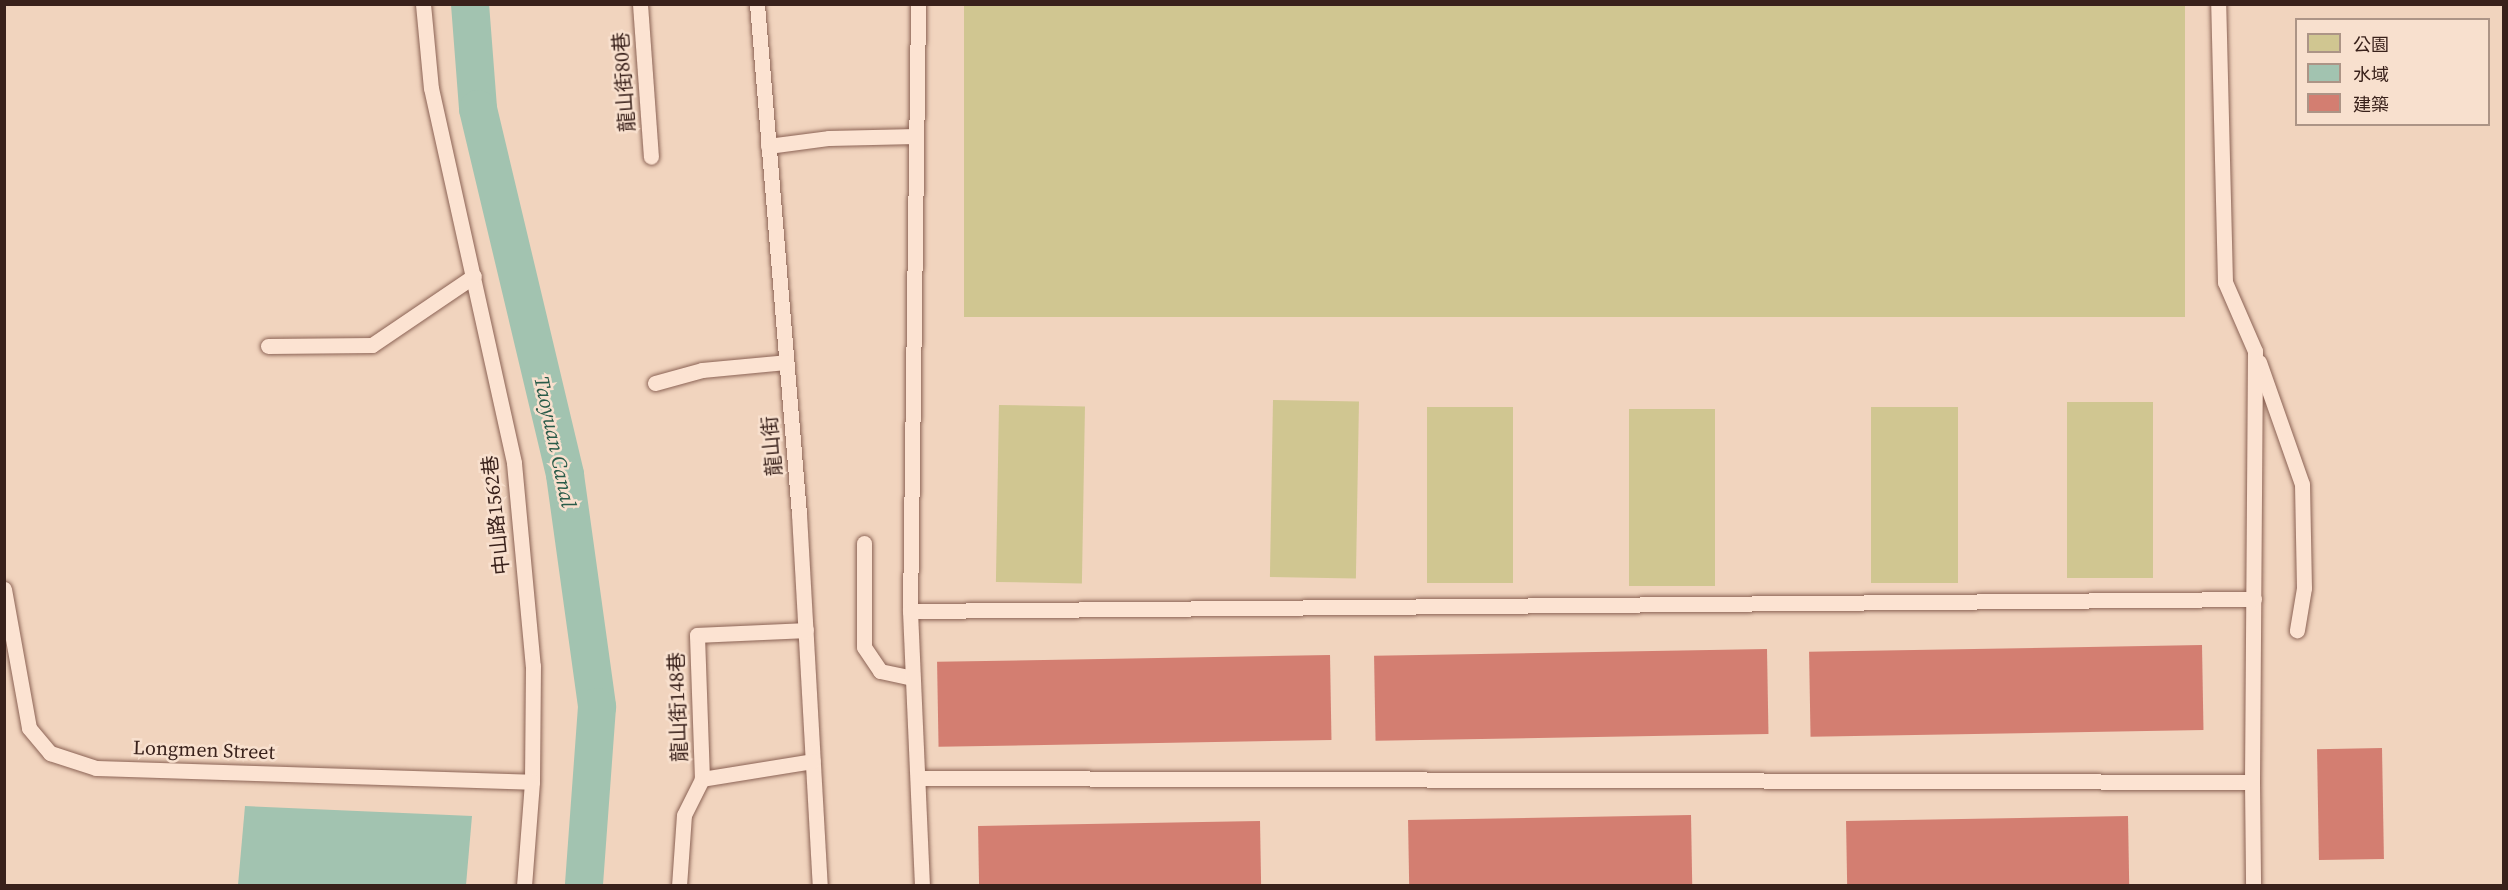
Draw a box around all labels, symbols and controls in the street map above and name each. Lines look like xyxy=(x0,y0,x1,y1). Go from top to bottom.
legend xyxy=(2295,18,2490,126)
street label: 龍山街80巷 xyxy=(609,31,639,133)
text: 公園 xyxy=(2353,32,2389,57)
text: 水域 xyxy=(2353,62,2389,87)
text: 建築 xyxy=(2353,92,2389,117)
water label: Taoyuan Canal xyxy=(529,374,581,510)
street label: 龍山街 xyxy=(757,415,787,477)
street label: 中山路1562巷 xyxy=(478,454,514,576)
street label: 龍山街148巷 xyxy=(664,652,692,762)
street label: Longmen Street xyxy=(133,736,275,764)

